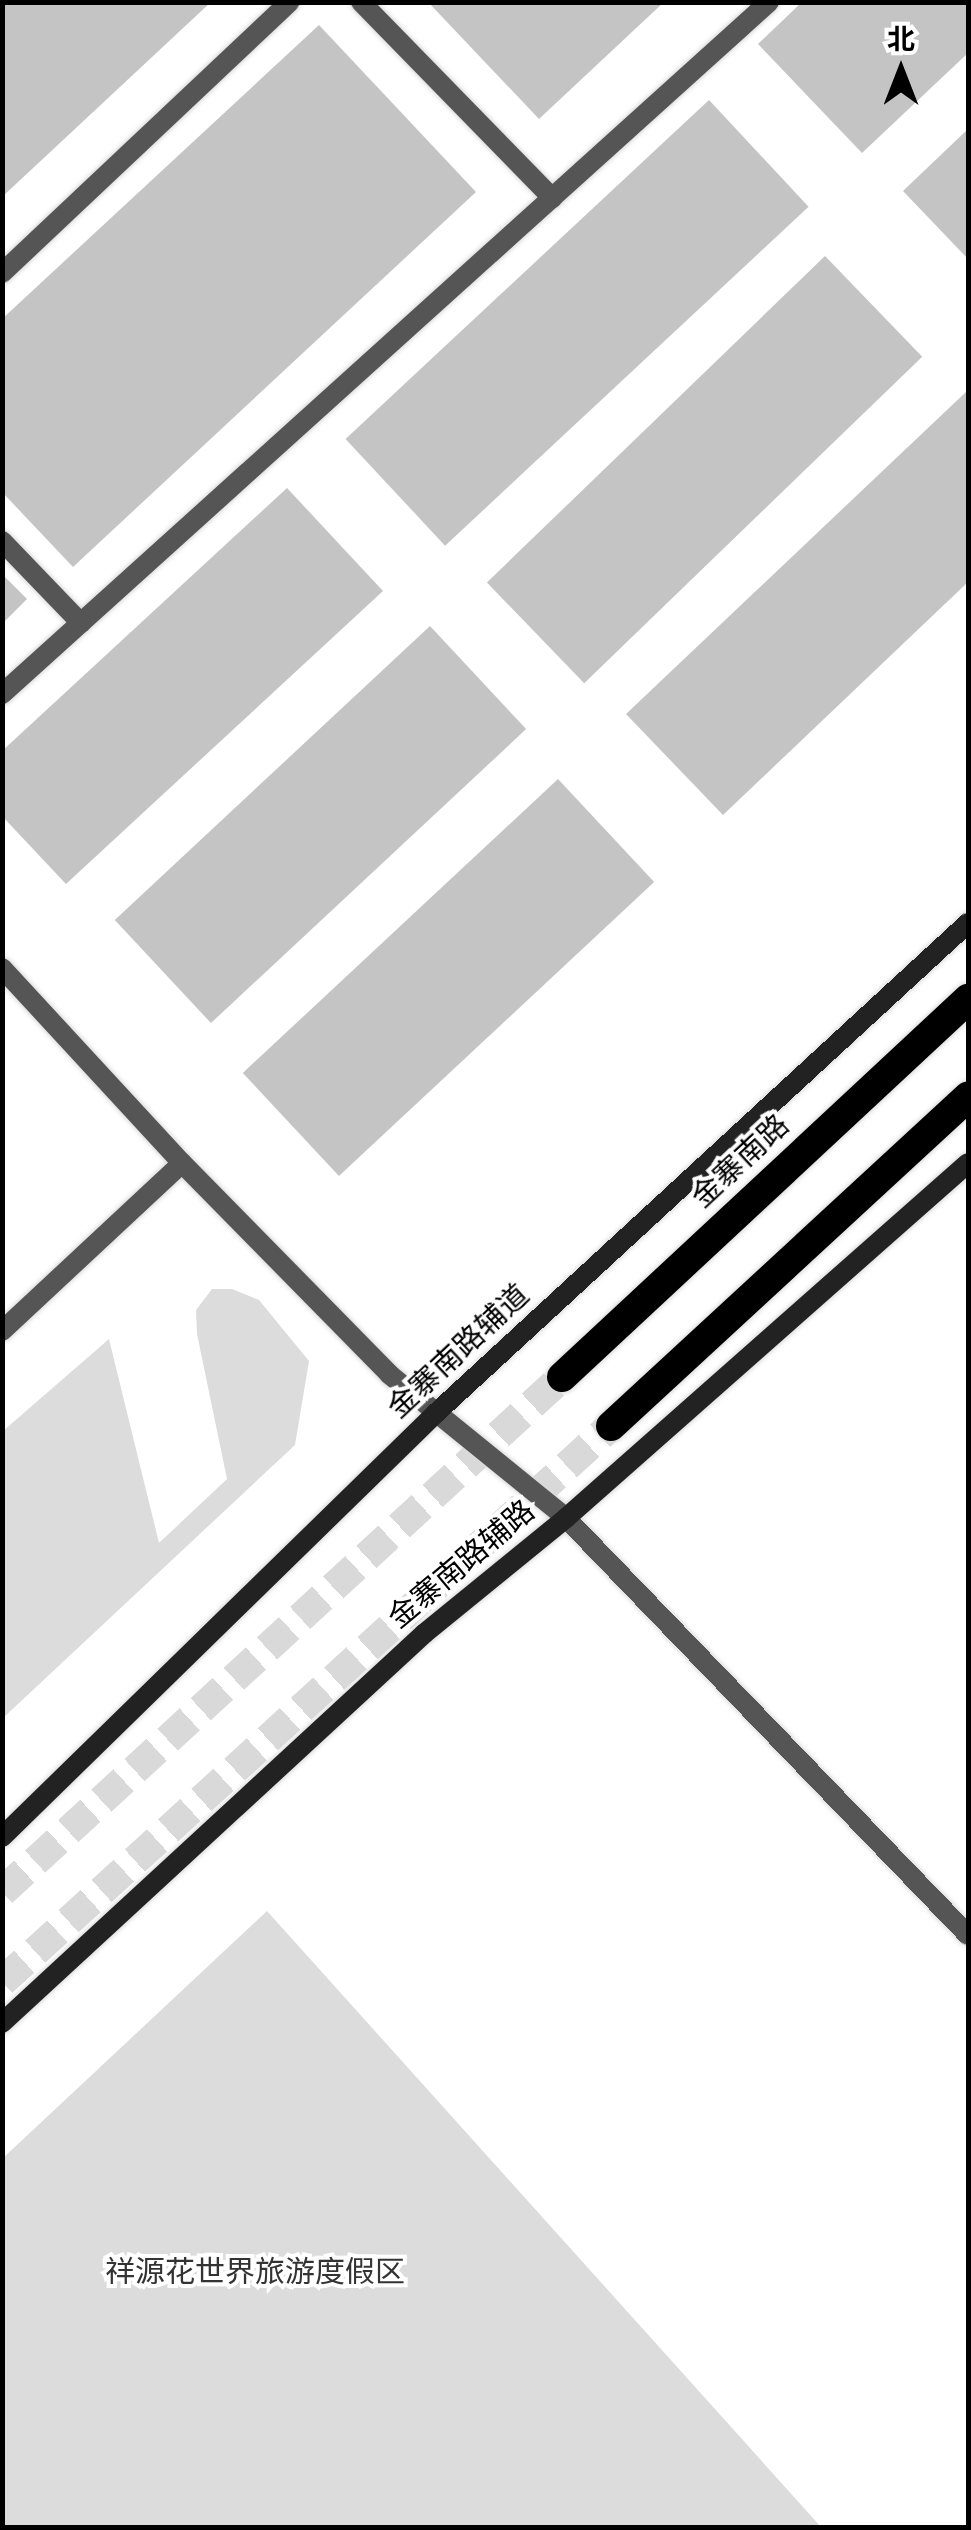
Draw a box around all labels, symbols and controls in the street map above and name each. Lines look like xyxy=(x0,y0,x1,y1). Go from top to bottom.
north arrow xyxy=(851,20,951,120)
text: 北 xyxy=(887,21,915,59)
street label: 金寨南路 xyxy=(685,1108,797,1216)
street label: 金寨南路辅道 xyxy=(381,1277,537,1427)
street label: 金寨南路辅路 xyxy=(381,1493,543,1637)
park label: 祥源花世界旅游度假区 xyxy=(105,2255,405,2291)

